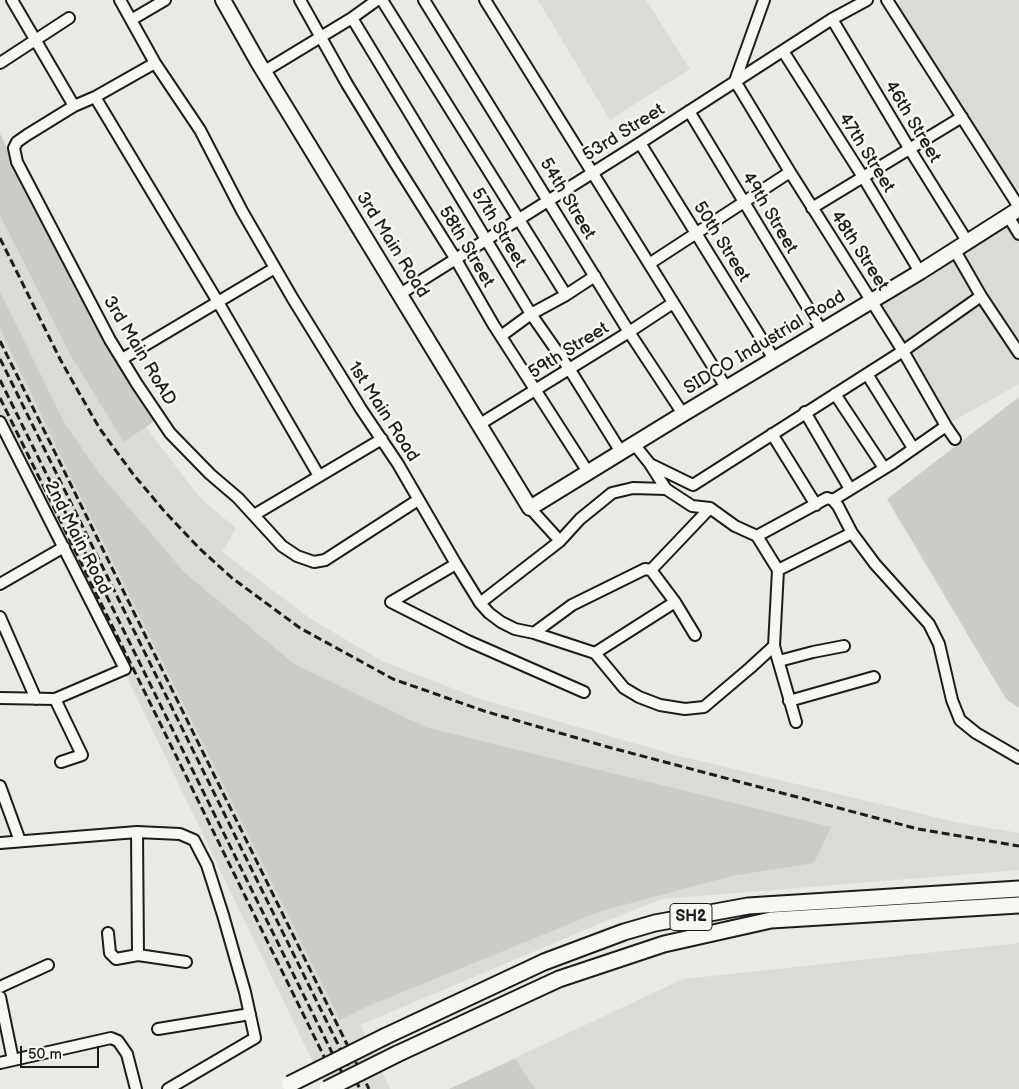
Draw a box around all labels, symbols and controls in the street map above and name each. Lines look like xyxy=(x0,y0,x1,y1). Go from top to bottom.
street label: 46th Street xyxy=(879,77,945,167)
street label: 53rd Street xyxy=(579,99,669,167)
street label: 47th Street xyxy=(833,109,899,197)
street label: 54th Street xyxy=(534,154,600,244)
street label: 49th Street xyxy=(736,168,802,258)
street label: 57th Street xyxy=(466,184,530,272)
street label: 3rd Main Road xyxy=(351,188,433,302)
street label: 50th Street xyxy=(688,198,754,286)
street label: 58th Street xyxy=(433,203,499,291)
street label: 48th Street xyxy=(825,207,893,295)
street label: SIDCO Industrial Road xyxy=(680,286,850,400)
street label: 3rd Main RoAD xyxy=(98,292,180,410)
street label: 59th Street xyxy=(525,318,613,384)
street label: 1st Main Road xyxy=(343,358,423,466)
street label: 2nd Main Road xyxy=(39,478,115,598)
road number: SH2 xyxy=(670,904,712,930)
scale bar xyxy=(22,1036,101,1068)
text: 50 m xyxy=(28,1045,62,1064)

